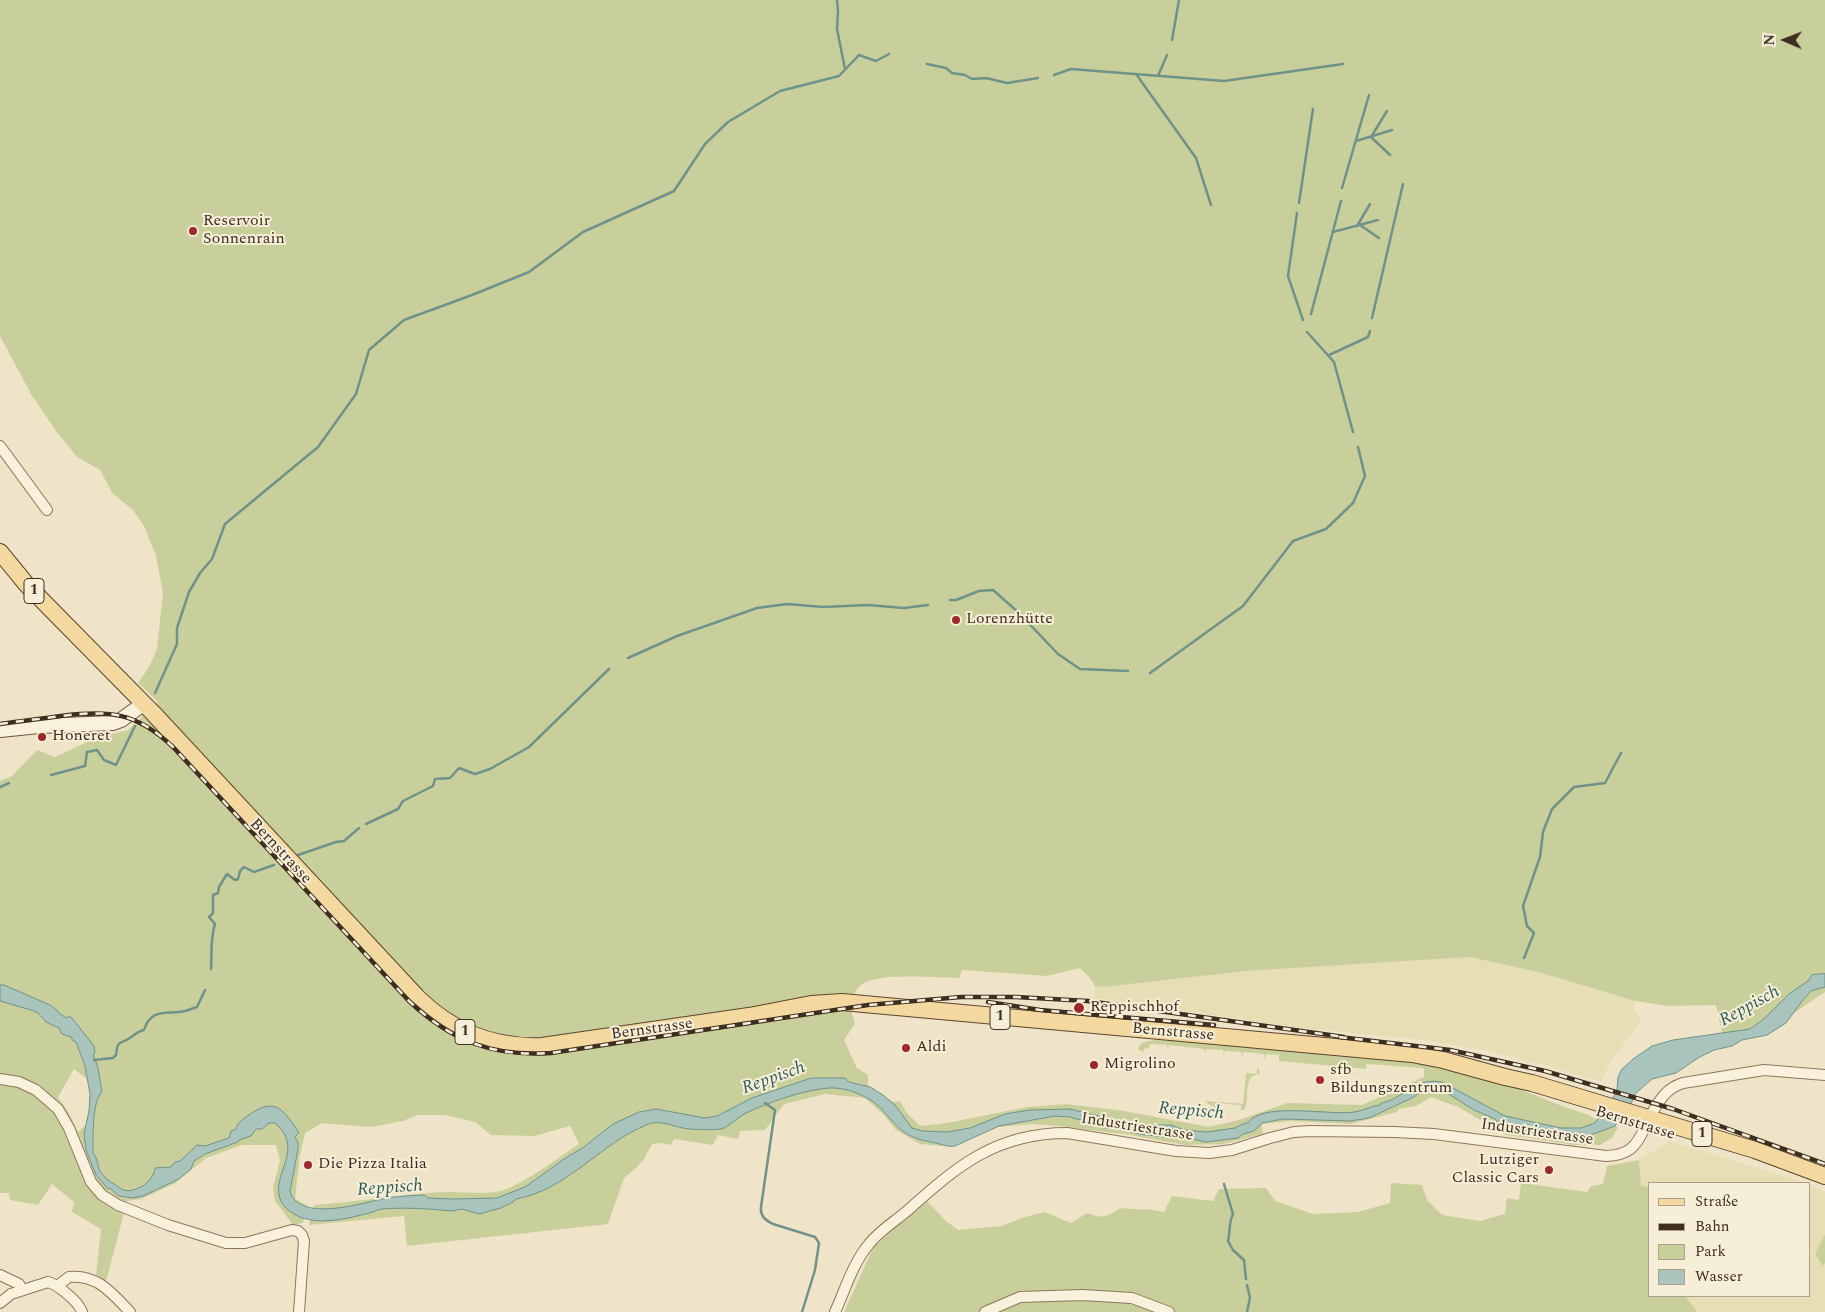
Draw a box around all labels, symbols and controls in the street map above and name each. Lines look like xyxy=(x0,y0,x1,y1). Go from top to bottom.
north arrow xyxy=(1760,15,1810,65)
text: N xyxy=(1759,34,1780,46)
place label: Reservoir Sonnenrain xyxy=(203,212,285,250)
marker: Reservoir Sonnenrain xyxy=(187,225,199,237)
road number: 1 xyxy=(24,578,44,604)
place label: Lorenzhütte xyxy=(966,610,1053,630)
marker: Lorenzhütte xyxy=(950,614,962,626)
place label: Honeret xyxy=(52,727,110,747)
marker: Honeret xyxy=(36,731,48,743)
street label: Bernstrasse xyxy=(245,815,315,889)
water label: Reppisch xyxy=(1716,982,1784,1032)
place label: Reppischhof xyxy=(1090,998,1179,1018)
marker: Reppischhof xyxy=(1072,1001,1086,1015)
road number: 1 xyxy=(990,1004,1010,1030)
street label: Bernstrasse xyxy=(610,1015,694,1045)
road number: 1 xyxy=(455,1020,475,1044)
street label: Bernstrasse xyxy=(1131,1020,1215,1046)
place label: Aldi xyxy=(916,1038,946,1058)
marker: Aldi xyxy=(900,1042,912,1054)
place label: Migrolino xyxy=(1104,1055,1176,1075)
water label: Reppisch xyxy=(739,1058,809,1100)
marker: Migrolino xyxy=(1088,1059,1100,1071)
place label: sfb Bildungszentrum xyxy=(1330,1061,1452,1099)
marker: sfb Bildungszentrum xyxy=(1314,1074,1326,1086)
water label: Reppisch xyxy=(1157,1098,1225,1126)
street label: Bernstrasse xyxy=(1593,1103,1677,1145)
street label: Industriestrasse xyxy=(1079,1110,1195,1146)
street label: Industriestrasse xyxy=(1479,1116,1595,1150)
road number: 1 xyxy=(1692,1122,1712,1146)
place label: Lutziger Classic Cars xyxy=(1452,1151,1539,1189)
place label: Die Pizza Italia xyxy=(318,1155,427,1175)
marker: Die Pizza Italia xyxy=(302,1159,314,1171)
marker: Lutziger Classic Cars xyxy=(1543,1164,1555,1176)
water label: Reppisch xyxy=(356,1176,424,1202)
legend xyxy=(1648,1182,1810,1297)
text: Straße xyxy=(1695,1190,1738,1213)
text: Bahn xyxy=(1695,1215,1730,1238)
text: Park xyxy=(1695,1240,1726,1263)
text: Wasser xyxy=(1695,1265,1743,1288)

